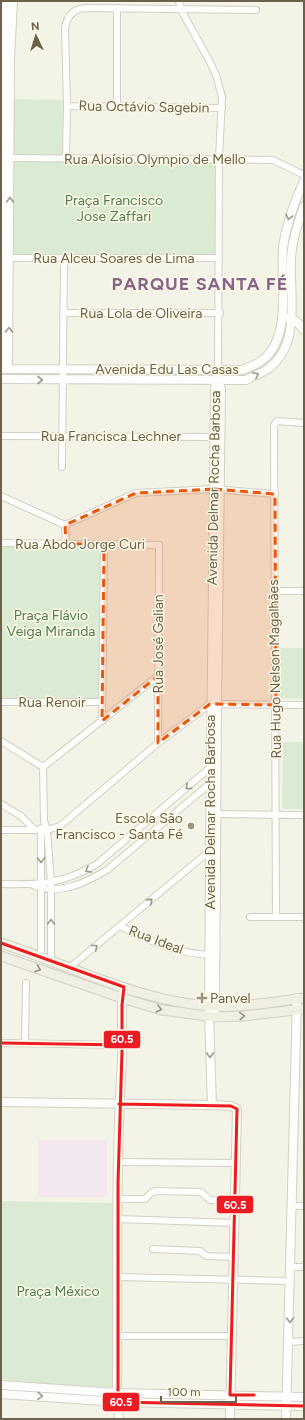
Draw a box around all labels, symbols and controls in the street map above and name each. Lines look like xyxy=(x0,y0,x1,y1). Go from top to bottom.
north arrow xyxy=(16,16,56,56)
text: N xyxy=(31,20,40,33)
street label: Rua Octávio Sagebin xyxy=(78,97,210,117)
street label: Rua Aloísio Olympio de Mello xyxy=(64,151,246,168)
park label: Praça Francisco Jose Zaffari xyxy=(65,192,163,225)
one-way arrow xyxy=(6,197,14,203)
one-way arrow xyxy=(286,214,294,220)
street label: Rua Alceu Soares de Lima xyxy=(33,250,195,267)
district label: PARQUE SANTA FÉ xyxy=(112,273,288,295)
street label: Rua Lola de Oliveira xyxy=(80,305,202,322)
one-way arrow xyxy=(5,327,13,333)
street label: Avenida Edu Las Casas xyxy=(95,361,239,378)
one-way arrow xyxy=(251,372,259,380)
one-way arrow xyxy=(37,376,43,384)
street label: Avenida Delmar Rocha Barbosa xyxy=(204,390,224,586)
street label: Rua Francisca Lechner xyxy=(41,428,181,445)
street label: Rua Abdo Jorge Curi xyxy=(15,536,145,553)
street label: Rua Hugo Nelson Magalhães xyxy=(265,579,285,759)
street label: Rua José Galian xyxy=(150,594,167,694)
park label: Praça Flávio Veiga Miranda xyxy=(7,607,95,640)
street label: Rua Renoir xyxy=(18,694,86,711)
street label: Avenida Delmar Rocha Barbosa xyxy=(202,715,219,909)
one-way arrow xyxy=(186,782,193,789)
place label: Escola São Francisco - Santa Fé xyxy=(55,810,183,843)
marker: Escola São Francisco - Santa Fé xyxy=(186,821,196,831)
one-way arrow xyxy=(37,857,45,863)
one-way arrow xyxy=(85,865,92,872)
one-way arrow xyxy=(146,899,153,906)
one-way arrow xyxy=(47,919,55,925)
street label: Rua Ideal xyxy=(126,922,186,958)
one-way arrow xyxy=(90,945,97,952)
one-way arrow xyxy=(34,964,41,972)
place label: Panvel xyxy=(210,990,251,1007)
marker: Panvel xyxy=(197,993,207,1003)
one-way arrow xyxy=(156,1004,163,1013)
one-way arrow xyxy=(239,1011,245,1020)
line badge: 60.5 xyxy=(103,1030,141,1049)
text: 60.5 xyxy=(111,1033,133,1046)
one-way arrow xyxy=(206,1052,215,1058)
line badge: 60.5 xyxy=(216,1195,254,1214)
text: 60.5 xyxy=(224,1199,246,1212)
park label: Praça México xyxy=(16,1283,100,1300)
one-way arrow xyxy=(285,1317,294,1323)
scale bar xyxy=(161,1378,236,1404)
text: 100 m xyxy=(167,1385,201,1399)
one-way arrow xyxy=(37,1392,43,1401)
line badge: 60.5 xyxy=(102,1392,140,1412)
text: 60.5 xyxy=(110,1396,132,1409)

